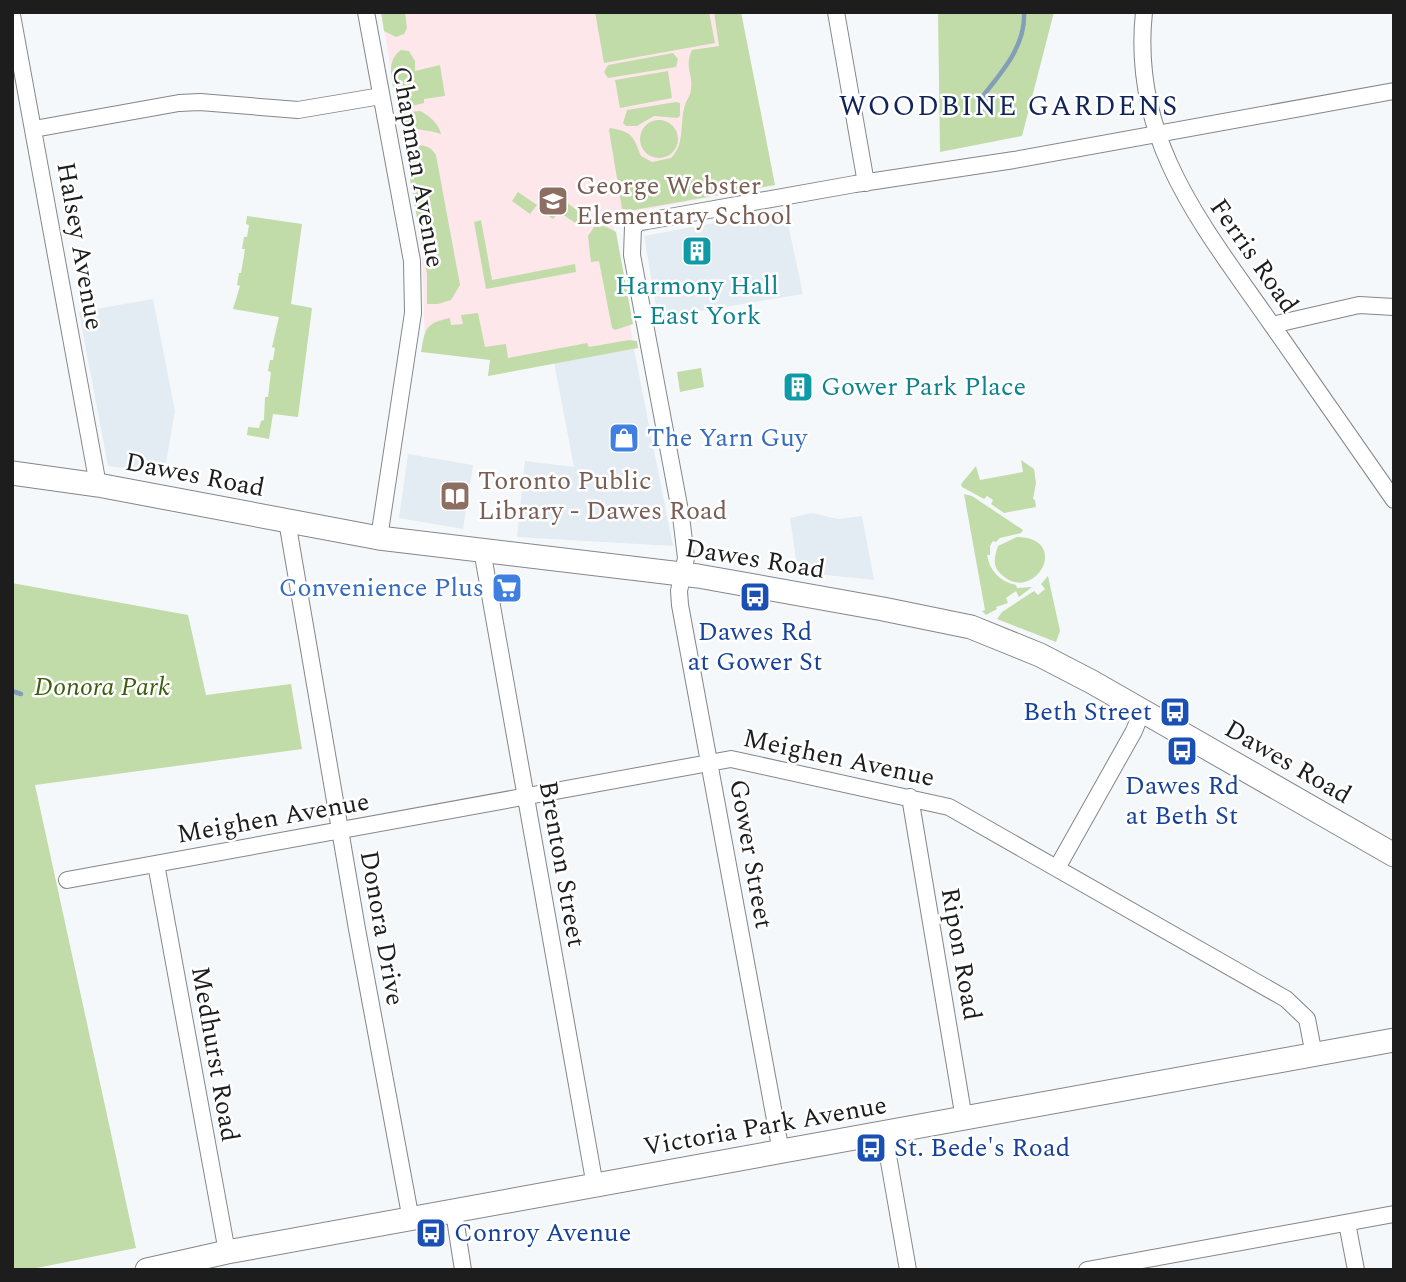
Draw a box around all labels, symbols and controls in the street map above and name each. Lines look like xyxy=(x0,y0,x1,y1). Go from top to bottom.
street label: Chapman Avenue xyxy=(381,63,455,271)
district label: WOODBINE GARDENS xyxy=(839,85,1179,128)
street label: Halsey Avenue xyxy=(46,159,114,333)
place label: George Webster Elementary School xyxy=(576,166,792,236)
school or university icon: George Webster Elementary School xyxy=(536,184,570,218)
street label: Ferris Road xyxy=(1200,190,1308,322)
building icon: Harmony Hall - East York xyxy=(680,234,714,268)
place label: Harmony Hall - East York xyxy=(615,266,779,336)
place label: Gower Park Place xyxy=(821,367,1026,407)
building icon: Gower Park Place xyxy=(781,370,815,404)
place label: The Yarn Guy xyxy=(647,418,809,458)
shop icon: The Yarn Guy xyxy=(607,421,641,455)
street label: Dawes Road xyxy=(122,442,268,508)
place label: Toronto Public Library - Dawes Road xyxy=(478,461,727,531)
library icon: Toronto Public Library - Dawes Road xyxy=(438,479,472,513)
street label: Dawes Road xyxy=(682,528,828,590)
place label: Convenience Plus xyxy=(279,568,484,608)
supermarket icon: Convenience Plus xyxy=(490,571,524,605)
bus stop icon: Dawes Rd at Gower St xyxy=(738,580,772,614)
place label: Dawes Rd at Gower St xyxy=(688,612,822,682)
park label: Donora Park xyxy=(34,667,170,707)
place label: Beth Street xyxy=(1023,692,1152,732)
bus stop icon: Beth Street xyxy=(1158,695,1192,729)
street label: Dawes Road xyxy=(1217,709,1359,815)
street label: Meighen Avenue xyxy=(740,718,938,798)
bus stop icon: Dawes Rd at Beth St xyxy=(1165,734,1199,768)
place label: Dawes Rd at Beth St xyxy=(1125,766,1239,836)
street label: Gower Street xyxy=(718,776,784,932)
street label: Brenton Street xyxy=(528,778,596,950)
street label: Meighen Avenue xyxy=(174,781,372,855)
street label: Donora Drive xyxy=(349,847,415,1009)
street label: Ripon Road xyxy=(930,884,992,1024)
street label: Medhurst Road xyxy=(180,963,250,1145)
street label: Victoria Park Avenue xyxy=(640,1085,890,1167)
place label: St. Bede's Road xyxy=(894,1128,1070,1168)
bus stop icon: St. Bede's Road xyxy=(854,1131,888,1165)
place label: Conroy Avenue xyxy=(454,1213,631,1253)
bus stop icon: Conroy Avenue xyxy=(414,1216,448,1250)

